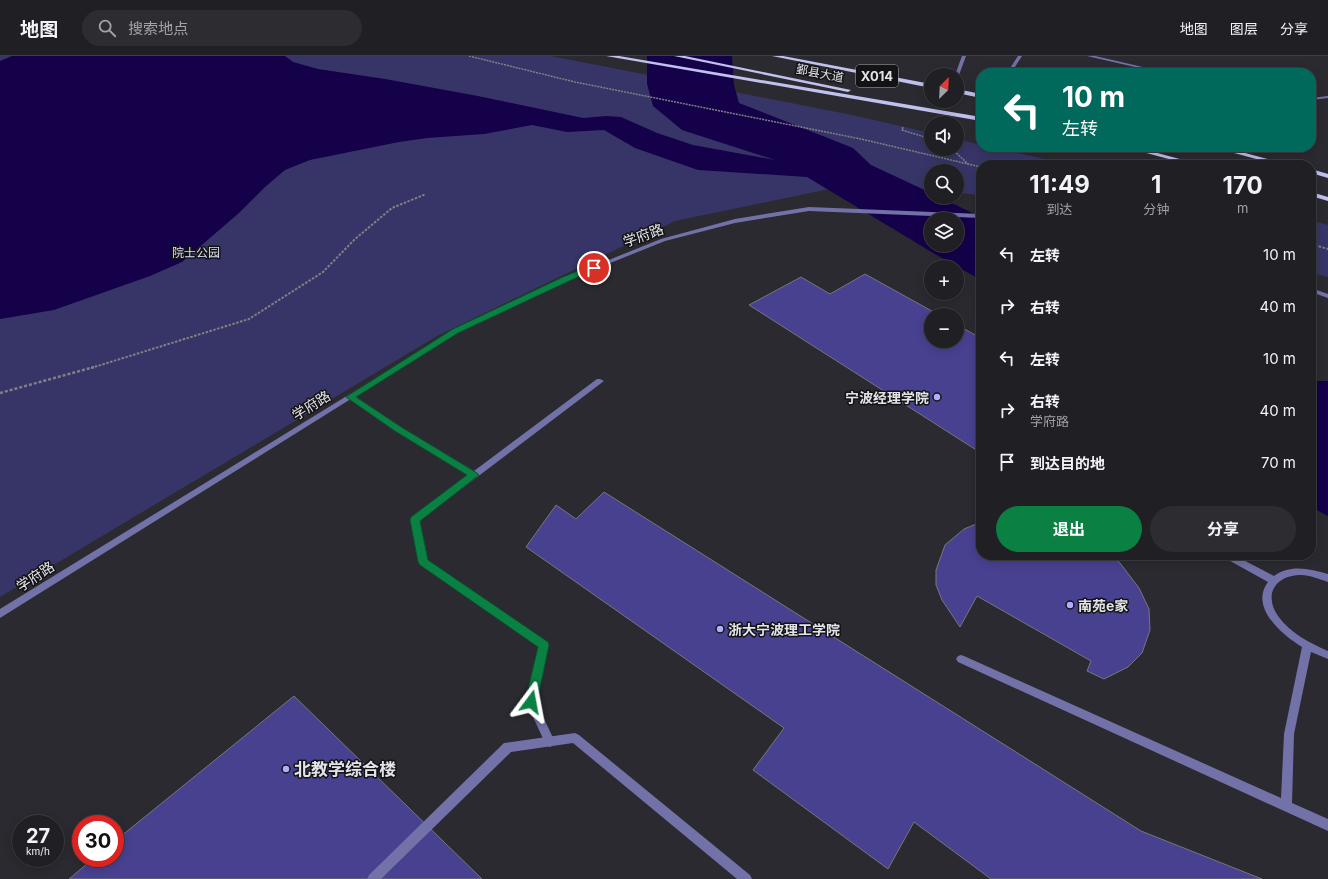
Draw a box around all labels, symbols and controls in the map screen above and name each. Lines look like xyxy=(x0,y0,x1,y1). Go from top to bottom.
search box xyxy=(82,10,362,46)
icon: search xyxy=(96,17,118,39)
text: 地图 xyxy=(20,18,58,41)
text: 搜索地点 xyxy=(128,19,188,38)
text: 地图 xyxy=(1180,20,1208,37)
text: 图层 xyxy=(1230,20,1258,37)
text: 分享 xyxy=(1280,20,1308,37)
street label: 鄞县大道 xyxy=(795,61,845,85)
road number: X014 xyxy=(856,65,898,87)
north arrow xyxy=(924,68,964,108)
map controls xyxy=(924,68,964,348)
text: 10 m xyxy=(1062,80,1125,114)
icon: left xyxy=(996,84,1048,136)
button: sound xyxy=(924,116,964,156)
text: 左转 xyxy=(1062,118,1098,139)
button: search xyxy=(924,164,964,204)
text: 11:49 xyxy=(1029,170,1090,199)
text: 1 xyxy=(1151,170,1161,199)
text: 170 xyxy=(1223,171,1263,200)
text: m xyxy=(1237,200,1248,216)
text: 到达 xyxy=(1047,201,1073,217)
text: 分钟 xyxy=(1143,201,1169,217)
button: layers xyxy=(924,212,964,252)
street label: 学府路 xyxy=(620,220,666,250)
icon: left xyxy=(996,243,1018,265)
park label: 院士公园 xyxy=(172,245,220,260)
text: 10 m xyxy=(1263,245,1296,264)
text: 左转 xyxy=(1030,246,1060,265)
pin xyxy=(577,251,611,285)
icon: arrive xyxy=(583,257,605,279)
button: + xyxy=(924,260,964,300)
icon: right xyxy=(996,295,1018,317)
text: 40 m xyxy=(1259,297,1296,316)
text: 右转 xyxy=(1030,298,1060,317)
button: − xyxy=(924,308,964,348)
icon: left xyxy=(996,347,1018,369)
text: 10 m xyxy=(1263,349,1296,368)
text: 左转 xyxy=(1030,350,1060,369)
street label: 学府路 xyxy=(289,387,333,423)
place label: 宁波经理学院 xyxy=(845,389,929,406)
marker: 宁波经理学院 xyxy=(932,392,942,402)
text: 右转 xyxy=(1030,392,1060,411)
icon: right xyxy=(996,399,1018,421)
text: 40 m xyxy=(1259,401,1296,420)
text: 学府路 xyxy=(1030,413,1069,429)
icon: arrive xyxy=(996,451,1018,473)
text: 70 m xyxy=(1261,453,1296,472)
text: 到达目的地 xyxy=(1030,454,1105,473)
button: 退出 xyxy=(996,506,1142,552)
button: 分享 xyxy=(1150,506,1296,552)
street label: 学府路 xyxy=(13,557,57,595)
place label: 南苑e家 xyxy=(1078,597,1128,614)
marker: 南苑e家 xyxy=(1065,600,1075,610)
place label: 浙大宁波理工学院 xyxy=(728,621,840,638)
marker: 浙大宁波理工学院 xyxy=(715,624,725,634)
position arrow xyxy=(510,681,552,723)
place label: 北教学综合楼 xyxy=(294,759,396,779)
marker: 北教学综合楼 xyxy=(281,764,291,774)
speed limit sign: 30 xyxy=(72,815,124,867)
text: 27 xyxy=(26,824,50,848)
text: km/h xyxy=(26,845,50,857)

